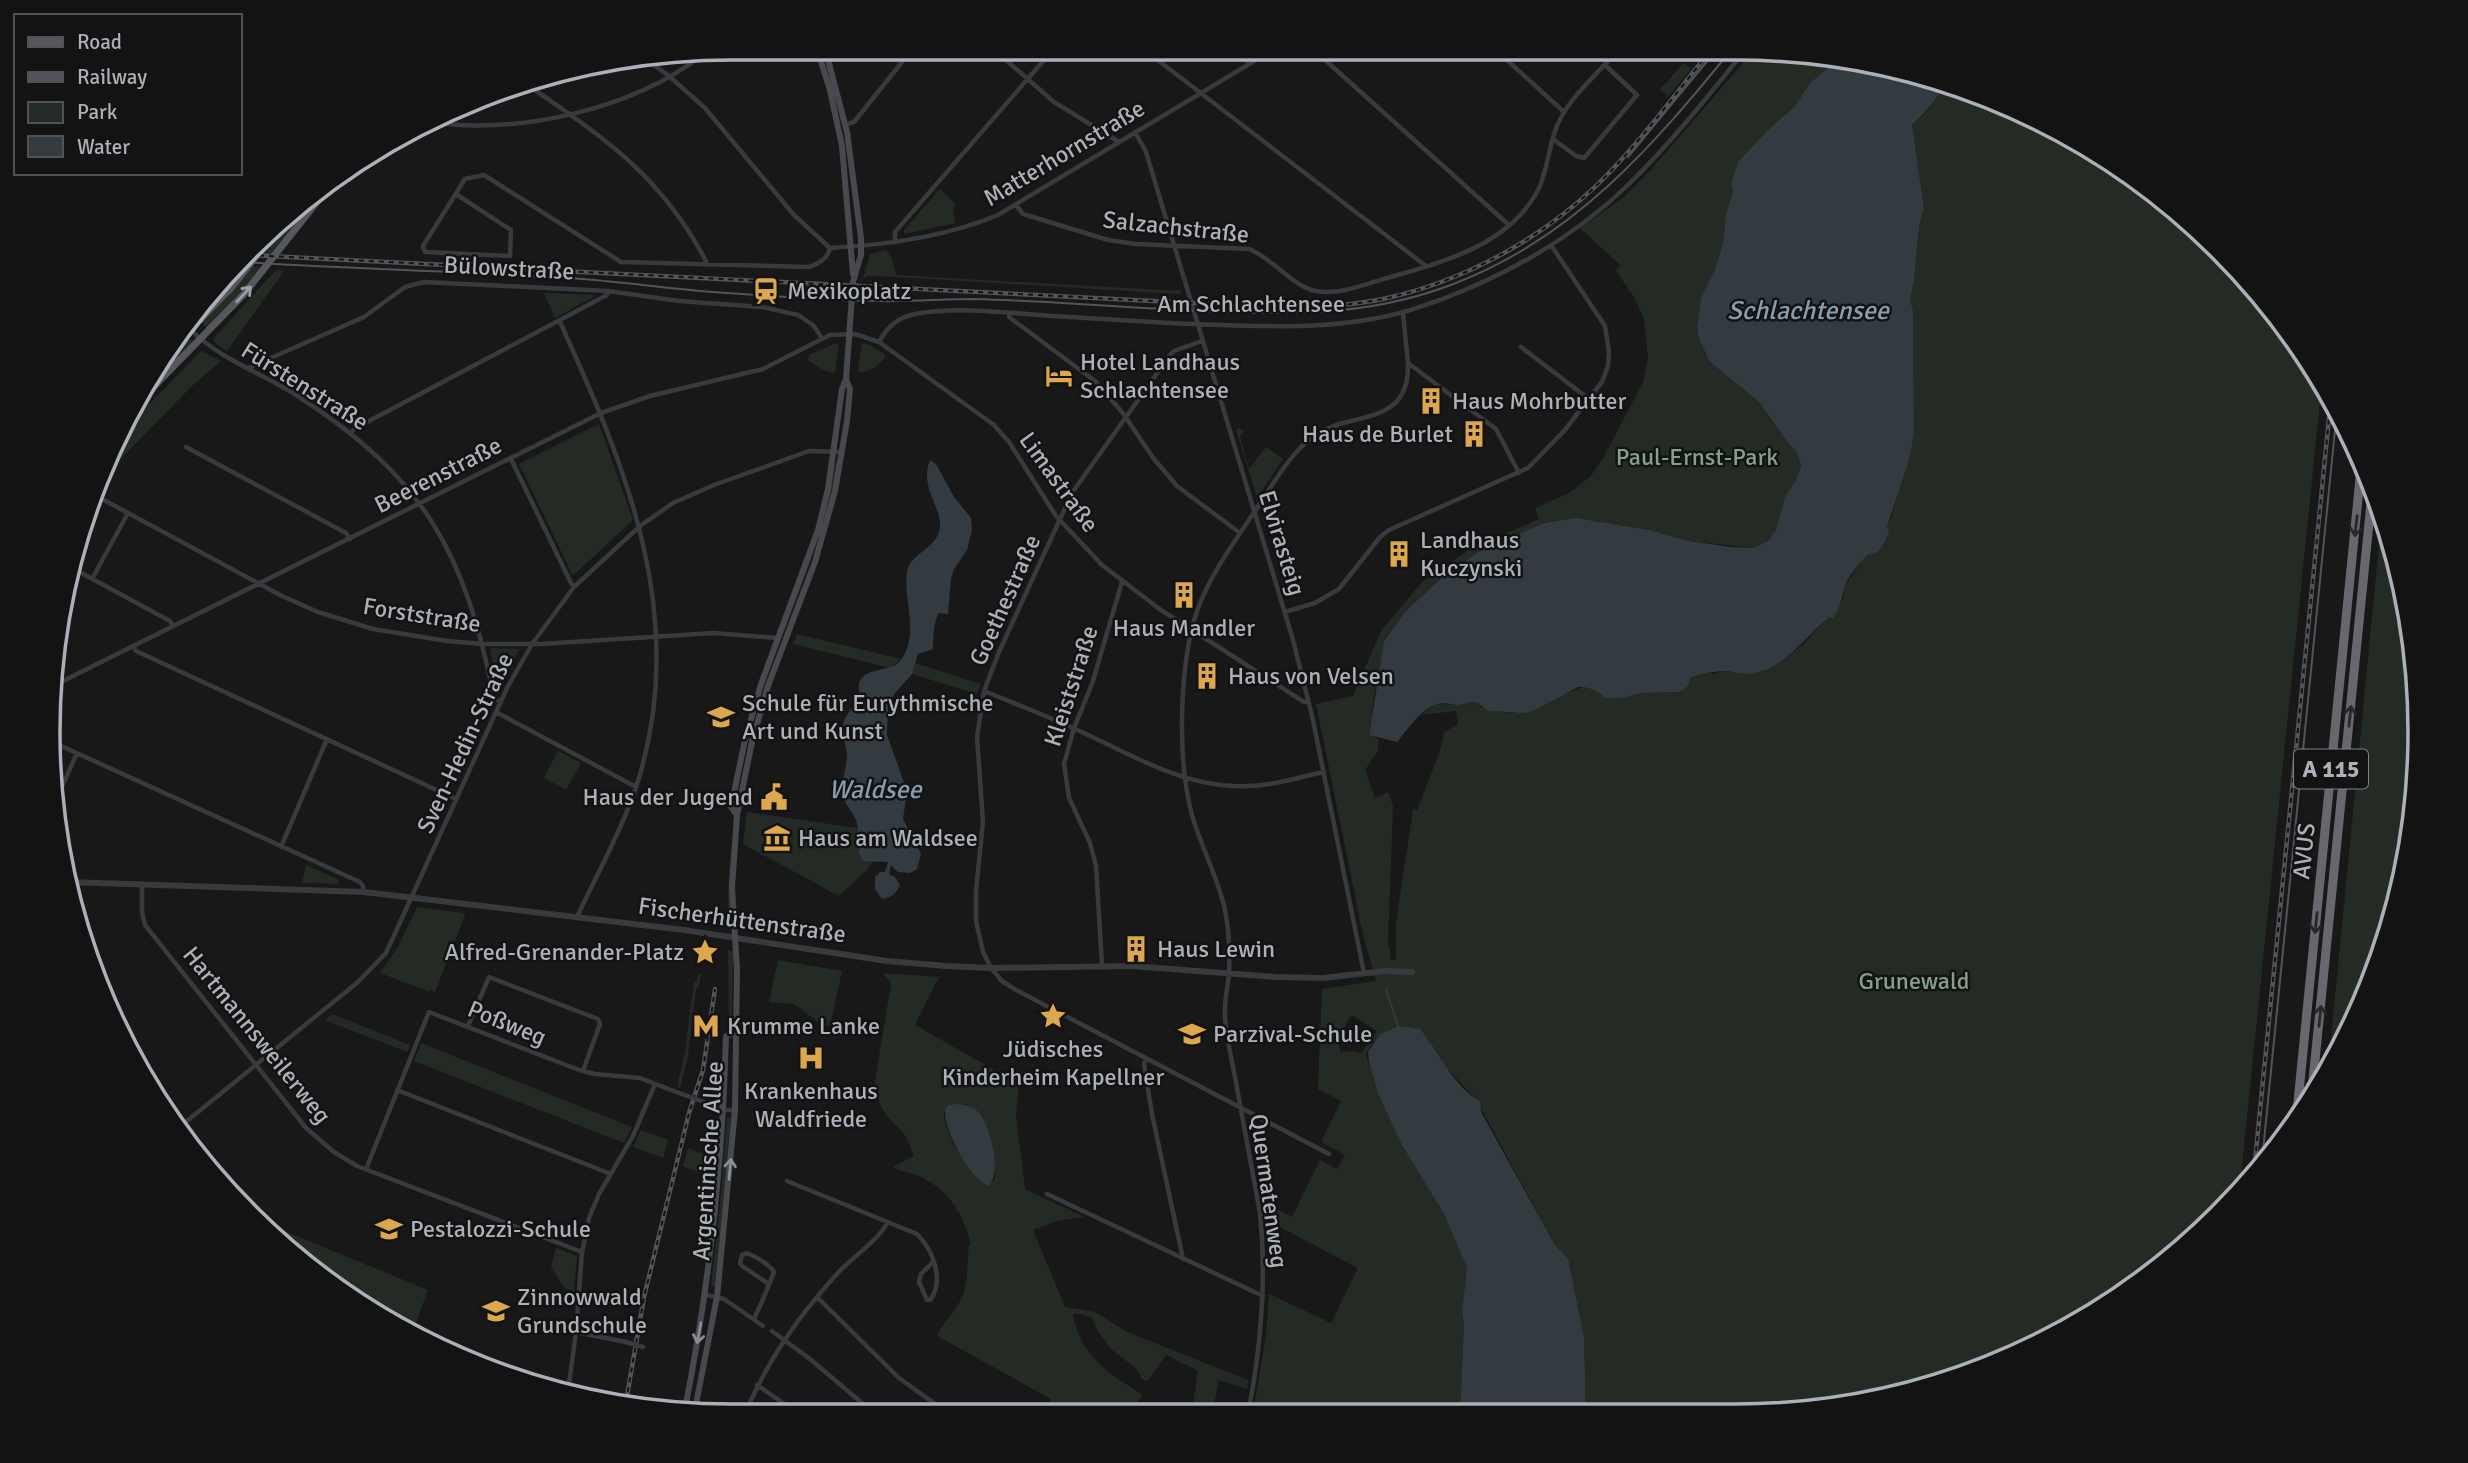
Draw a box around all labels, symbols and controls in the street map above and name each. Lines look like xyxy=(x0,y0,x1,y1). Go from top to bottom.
legend xyxy=(14,14,242,175)
text: Road xyxy=(77,29,122,55)
text: Railway xyxy=(77,64,147,90)
street label: Matterhornstraße xyxy=(978,93,1150,213)
text: Park xyxy=(77,99,118,125)
text: Water xyxy=(77,134,130,160)
street label: Salzachstraße xyxy=(1101,204,1251,250)
street label: Bülowstraße xyxy=(443,250,575,286)
station icon: Mexikoplatz xyxy=(751,276,781,306)
place label: Mexikoplatz xyxy=(787,276,911,306)
one-way arrow xyxy=(235,286,252,303)
street label: Am Schlachtensee xyxy=(1157,289,1345,319)
water label: Schlachtensee xyxy=(1727,295,1891,327)
street label: Fürstenstraße xyxy=(236,335,374,437)
place label: Hotel Landhaus Schlachtensee xyxy=(1080,347,1240,405)
hotel icon: Hotel Landhaus Schlachtensee xyxy=(1044,361,1074,391)
building icon: Haus Mohrbutter xyxy=(1416,386,1446,416)
place label: Haus Mohrbutter xyxy=(1452,386,1626,416)
place label: Haus de Burlet xyxy=(1302,419,1453,449)
building icon: Haus de Burlet xyxy=(1459,419,1489,449)
street label: Limastraße xyxy=(1013,426,1105,538)
street label: Beerenstraße xyxy=(369,430,507,520)
park label: Paul-Ernst-Park xyxy=(1616,442,1778,472)
street label: Elvirasteig xyxy=(1252,487,1312,599)
one-way arrow xyxy=(2349,514,2362,537)
place label: Landhaus Kuczynski xyxy=(1420,525,1522,583)
street label: Goethestraße xyxy=(963,530,1047,670)
building icon: Landhaus Kuczynski xyxy=(1384,539,1414,569)
building icon: Haus Mandler xyxy=(1169,580,1199,610)
street label: Forststraße xyxy=(361,591,483,639)
place label: Haus Mandler xyxy=(1113,613,1255,643)
street label: Kleiststraße xyxy=(1037,622,1105,750)
street label: Sven-Hedin-Straße xyxy=(410,648,520,838)
building icon: Haus von Velsen xyxy=(1192,661,1222,691)
place label: Haus von Velsen xyxy=(1228,661,1394,691)
place label: Schule für Eurythmische Art und Kunst xyxy=(742,688,994,746)
school or university icon: Schule für Eurythmische Art und Kunst xyxy=(706,702,736,732)
one-way arrow xyxy=(2343,706,2356,728)
road number: A 115 xyxy=(2294,750,2368,789)
water label: Waldsee xyxy=(829,774,923,806)
place label: Haus der Jugend xyxy=(583,782,753,812)
public building icon: Haus der Jugend xyxy=(759,782,789,812)
street label: AVUS xyxy=(2286,821,2322,881)
museum icon: Haus am Waldsee xyxy=(762,823,792,853)
place label: Haus am Waldsee xyxy=(798,823,978,853)
street label: Fischerhüttenstraße xyxy=(636,891,848,949)
one-way arrow xyxy=(2309,911,2322,934)
building icon: Haus Lewin xyxy=(1121,934,1151,964)
place label: Haus Lewin xyxy=(1157,934,1275,964)
place label: Alfred-Grenander-Platz xyxy=(444,937,684,967)
place icon: Alfred-Grenander-Platz xyxy=(690,937,720,967)
street label: Hartmannsweilerweg xyxy=(176,940,338,1130)
park label: Grunewald xyxy=(1858,966,1970,996)
street label: Poßweg xyxy=(463,994,551,1052)
place icon: Jüdisches Kinderheim Kapellner xyxy=(1038,1001,1068,1031)
one-way arrow xyxy=(2314,1005,2327,1028)
metro station icon: Krumme Lanke xyxy=(691,1011,721,1041)
place label: Krumme Lanke xyxy=(727,1011,880,1041)
school or university icon: Parzival-Schule xyxy=(1177,1019,1207,1049)
place label: Parzival-Schule xyxy=(1213,1019,1372,1049)
place label: Jüdisches Kinderheim Kapellner xyxy=(942,1034,1164,1092)
hospital icon: Krankenhaus Waldfriede xyxy=(796,1043,826,1073)
street label: Argentinische Allee xyxy=(686,1060,730,1262)
place label: Krankenhaus Waldfriede xyxy=(744,1076,878,1134)
street label: Quermatenweg xyxy=(1243,1112,1295,1270)
one-way arrow xyxy=(724,1158,737,1180)
school or university icon: Pestalozzi-Schule xyxy=(374,1214,404,1244)
place label: Pestalozzi-Schule xyxy=(410,1214,591,1244)
place label: Zinnowwald Grundschule xyxy=(517,1282,647,1340)
school or university icon: Zinnowwald Grundschule xyxy=(481,1296,511,1326)
one-way arrow xyxy=(692,1321,705,1344)

